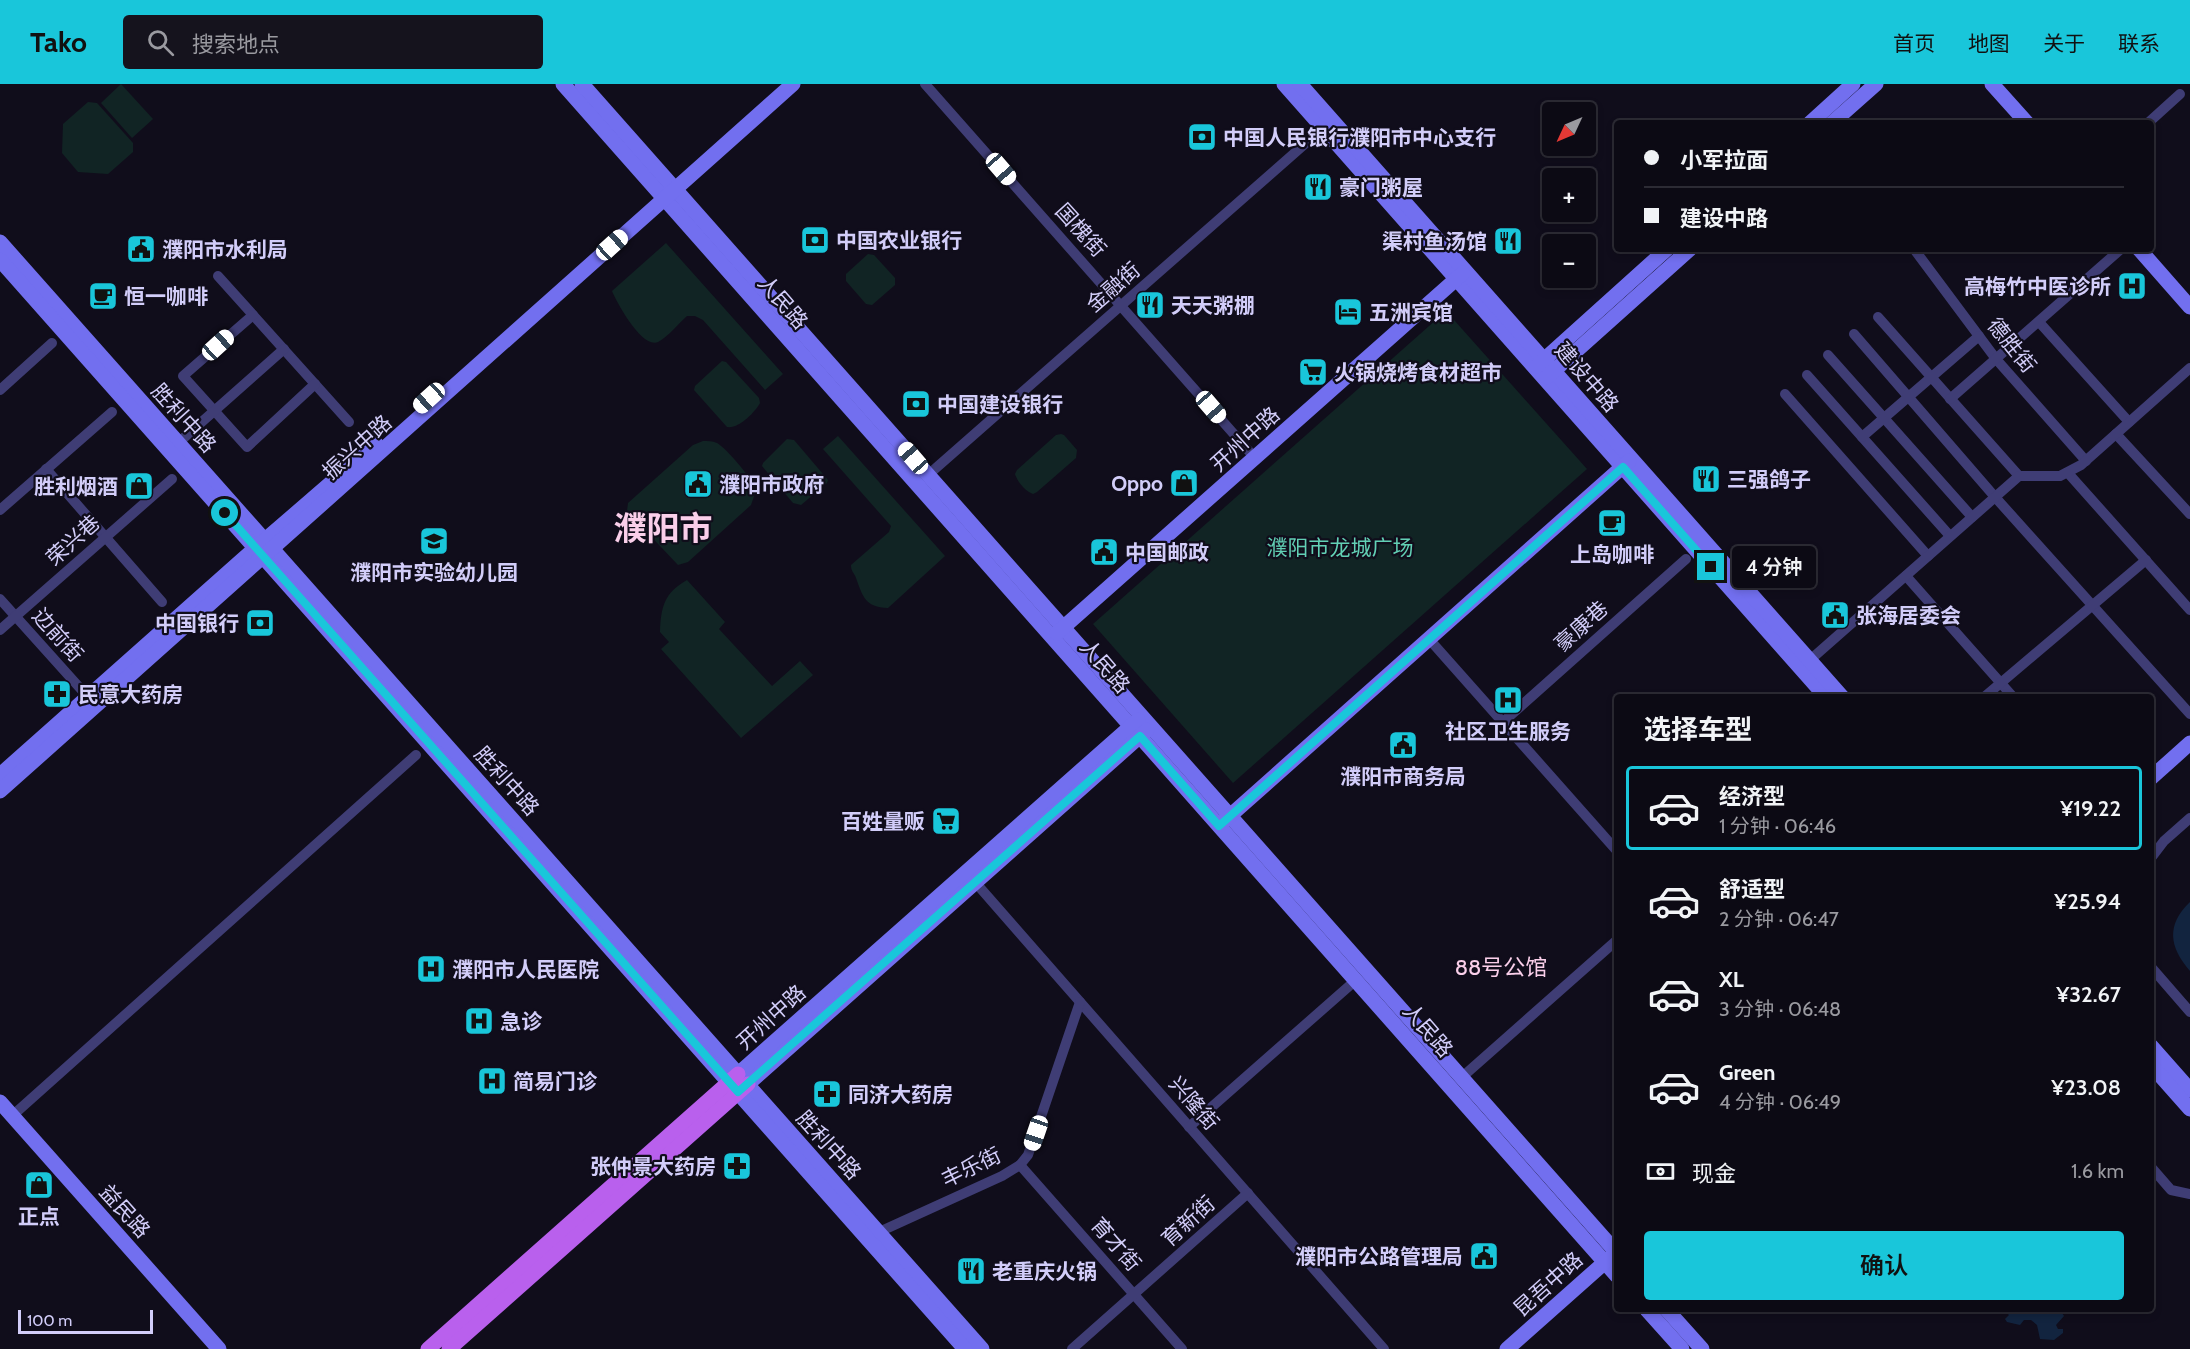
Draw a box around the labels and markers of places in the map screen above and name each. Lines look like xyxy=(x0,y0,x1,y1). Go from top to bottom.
bank icon: 中国人民银行濮阳市中心支行 xyxy=(1186,121,1218,153)
place label: 中国人民银行濮阳市中心支行 xyxy=(1223,125,1496,150)
restaurant icon: 豪门粥屋 xyxy=(1302,171,1334,203)
place label: 豪门粥屋 xyxy=(1339,175,1423,200)
bank icon: 中国农业银行 xyxy=(799,224,831,256)
restaurant icon: 渠村鱼汤馆 xyxy=(1492,225,1524,257)
place label: 中国农业银行 xyxy=(836,228,962,253)
place label: 渠村鱼汤馆 xyxy=(1382,229,1487,254)
public building icon: 濮阳市水利局 xyxy=(125,233,157,265)
place label: 濮阳市水利局 xyxy=(162,237,288,262)
hospital icon: 高梅竹中医诊所 xyxy=(2116,270,2148,302)
place label: 高梅竹中医诊所 xyxy=(1964,274,2111,299)
cafe icon: 恒一咖啡 xyxy=(87,280,119,312)
place label: 恒一咖啡 xyxy=(124,284,208,309)
restaurant icon: 天天粥棚 xyxy=(1134,289,1166,321)
place label: 天天粥棚 xyxy=(1171,293,1255,318)
hotel icon: 五洲宾馆 xyxy=(1332,296,1364,328)
place label: 五洲宾馆 xyxy=(1369,300,1453,325)
supermarket icon: 火锅烧烤食材超市 xyxy=(1297,356,1329,388)
place label: 火锅烧烤食材超市 xyxy=(1334,360,1502,385)
bank icon: 中国建设银行 xyxy=(900,388,932,420)
place label: 中国建设银行 xyxy=(937,392,1063,417)
restaurant icon: 三强鸽子 xyxy=(1690,463,1722,495)
shop icon: Oppo xyxy=(1168,467,1200,499)
place label: 三强鸽子 xyxy=(1727,467,1811,492)
public building icon: 濮阳市政府 xyxy=(682,468,714,500)
shop icon: 胜利烟酒 xyxy=(123,470,155,502)
place label: Oppo xyxy=(1111,471,1163,496)
place label: 濮阳市政府 xyxy=(719,472,824,497)
place label: 胜利烟酒 xyxy=(34,474,118,499)
cafe icon: 上岛咖啡 xyxy=(1596,507,1628,539)
school or university icon: 濮阳市实验幼儿园 xyxy=(418,525,450,557)
public building icon: 中国邮政 xyxy=(1088,536,1120,568)
place label: 中国邮政 xyxy=(1125,540,1209,565)
place label: 上岛咖啡 xyxy=(1570,542,1654,567)
place label: 濮阳市实验幼儿园 xyxy=(350,560,518,585)
public building icon: 张海居委会 xyxy=(1819,599,1851,631)
place label: 张海居委会 xyxy=(1856,603,1961,628)
bank icon: 中国银行 xyxy=(244,607,276,639)
place label: 中国银行 xyxy=(155,611,239,636)
pharmacy icon: 民意大药房 xyxy=(41,678,73,710)
place label: 民意大药房 xyxy=(78,682,183,707)
hospital icon: 社区卫生服务 xyxy=(1492,684,1524,716)
place label: 社区卫生服务 xyxy=(1445,719,1571,744)
public building icon: 濮阳市商务局 xyxy=(1387,729,1419,761)
place label: 濮阳市商务局 xyxy=(1340,764,1466,789)
supermarket icon: 百姓量贩 xyxy=(930,805,962,837)
place label: 百姓量贩 xyxy=(841,809,925,834)
hospital icon: 濮阳市人民医院 xyxy=(415,953,447,985)
place label: 濮阳市人民医院 xyxy=(452,957,599,982)
hospital icon: 急诊 xyxy=(463,1005,495,1037)
place label: 急诊 xyxy=(500,1009,543,1034)
hospital icon: 简易门诊 xyxy=(476,1065,508,1097)
place label: 简易门诊 xyxy=(513,1069,598,1094)
pharmacy icon: 同济大药房 xyxy=(811,1078,843,1110)
place label: 同济大药房 xyxy=(848,1082,953,1107)
pharmacy icon: 张仲景大药房 xyxy=(721,1150,753,1182)
place label: 张仲景大药房 xyxy=(590,1154,716,1179)
shop icon: 正点 xyxy=(23,1169,55,1201)
place label: 正点 xyxy=(18,1204,60,1229)
public building icon: 濮阳市公路管理局 xyxy=(1468,1240,1500,1272)
place label: 濮阳市公路管理局 xyxy=(1295,1244,1463,1269)
restaurant icon: 老重庆火锅 xyxy=(955,1255,987,1287)
place label: 老重庆火锅 xyxy=(992,1259,1097,1284)

